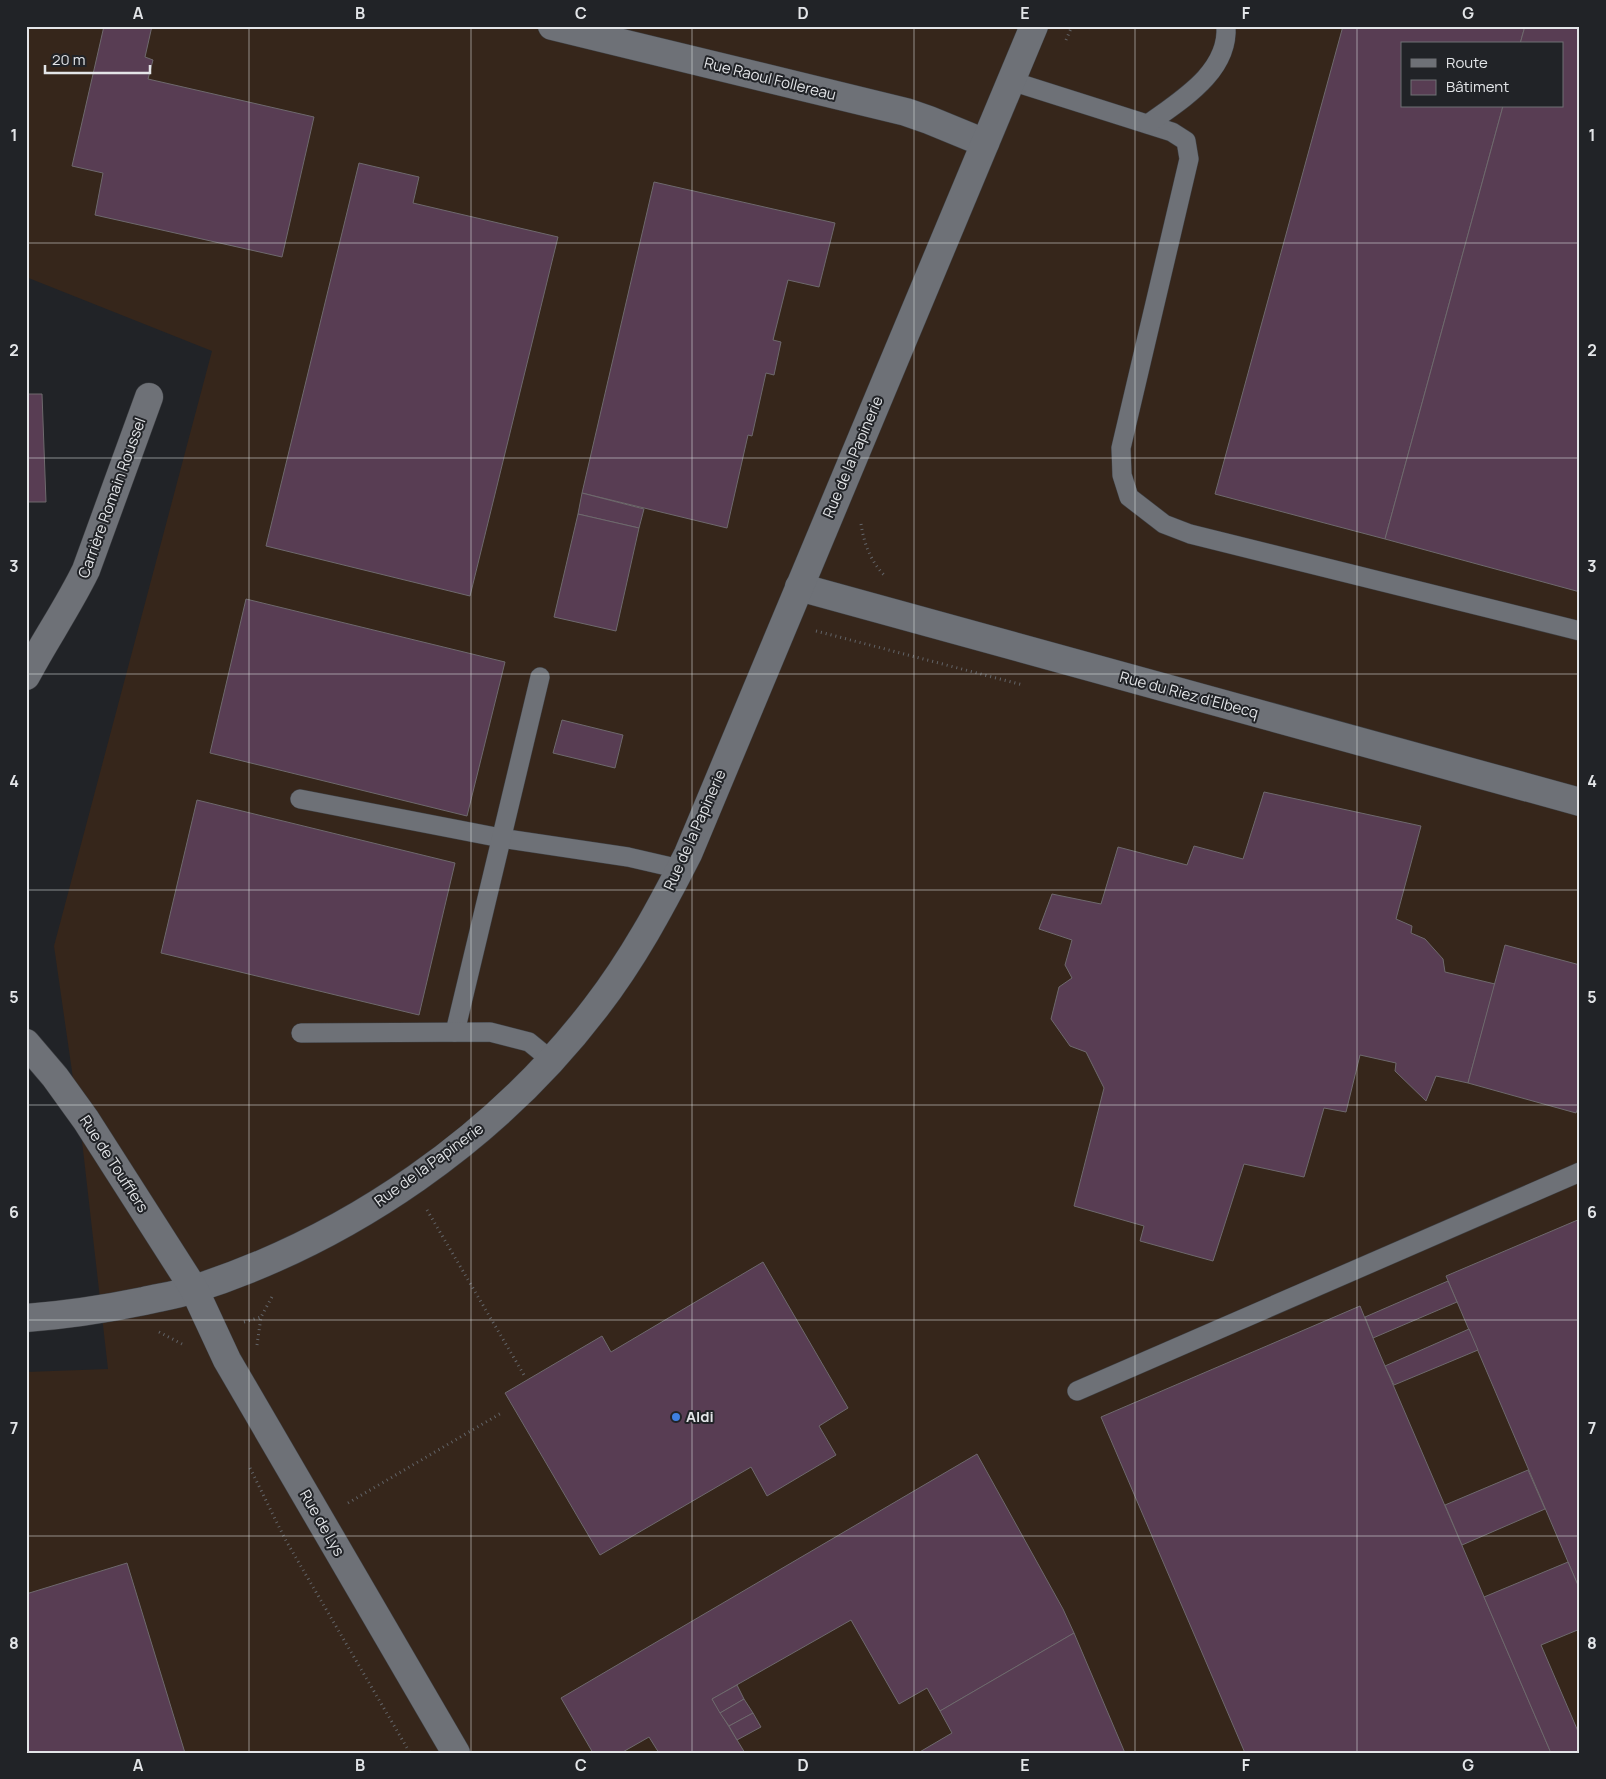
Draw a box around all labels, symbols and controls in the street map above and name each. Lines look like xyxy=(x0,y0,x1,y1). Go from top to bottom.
text: A xyxy=(133,2,144,24)
text: B xyxy=(355,2,365,24)
text: C xyxy=(575,2,587,24)
text: D xyxy=(797,2,809,24)
text: E xyxy=(1020,2,1030,24)
text: F xyxy=(1242,2,1251,24)
text: G xyxy=(1462,2,1474,24)
scale bar xyxy=(45,42,150,74)
legend xyxy=(1401,42,1564,108)
text: 20 m xyxy=(52,49,85,70)
street label: Rue Raoul Follereau xyxy=(702,52,838,105)
text: Route xyxy=(1446,52,1488,73)
text: Bâtiment xyxy=(1446,76,1509,97)
text: 1 xyxy=(10,124,18,146)
text: 1 xyxy=(1588,124,1596,146)
text: 2 xyxy=(9,339,19,361)
text: 2 xyxy=(1587,339,1597,361)
street label: Rue de la Papinerie xyxy=(817,392,888,521)
street label: Carrière Romain Roussel xyxy=(73,415,150,581)
text: 3 xyxy=(9,555,19,577)
text: 3 xyxy=(1587,555,1597,577)
street label: Rue du Riez d'Elbecq xyxy=(1118,666,1261,723)
street label: Rue de la Papinerie xyxy=(658,766,731,894)
text: 4 xyxy=(9,770,19,792)
text: 4 xyxy=(1587,770,1597,792)
text: 5 xyxy=(9,986,19,1008)
text: 5 xyxy=(1587,986,1597,1008)
street label: Rue de Toufflers xyxy=(75,1111,154,1217)
street label: Rue de la Papinerie xyxy=(370,1118,488,1211)
text: 6 xyxy=(9,1201,19,1223)
text: 6 xyxy=(1587,1201,1597,1223)
place label: Aldi xyxy=(686,1406,714,1427)
marker: Aldi xyxy=(670,1411,682,1423)
text: 7 xyxy=(10,1417,18,1439)
text: 7 xyxy=(1588,1417,1596,1439)
street label: Rue de Lys xyxy=(295,1486,350,1560)
text: 8 xyxy=(9,1632,19,1654)
text: 8 xyxy=(1587,1632,1597,1654)
text: A xyxy=(133,1754,144,1776)
text: B xyxy=(355,1754,365,1776)
text: C xyxy=(575,1754,587,1776)
text: D xyxy=(797,1754,809,1776)
text: E xyxy=(1020,1754,1030,1776)
text: F xyxy=(1242,1754,1251,1776)
text: G xyxy=(1462,1754,1474,1776)

